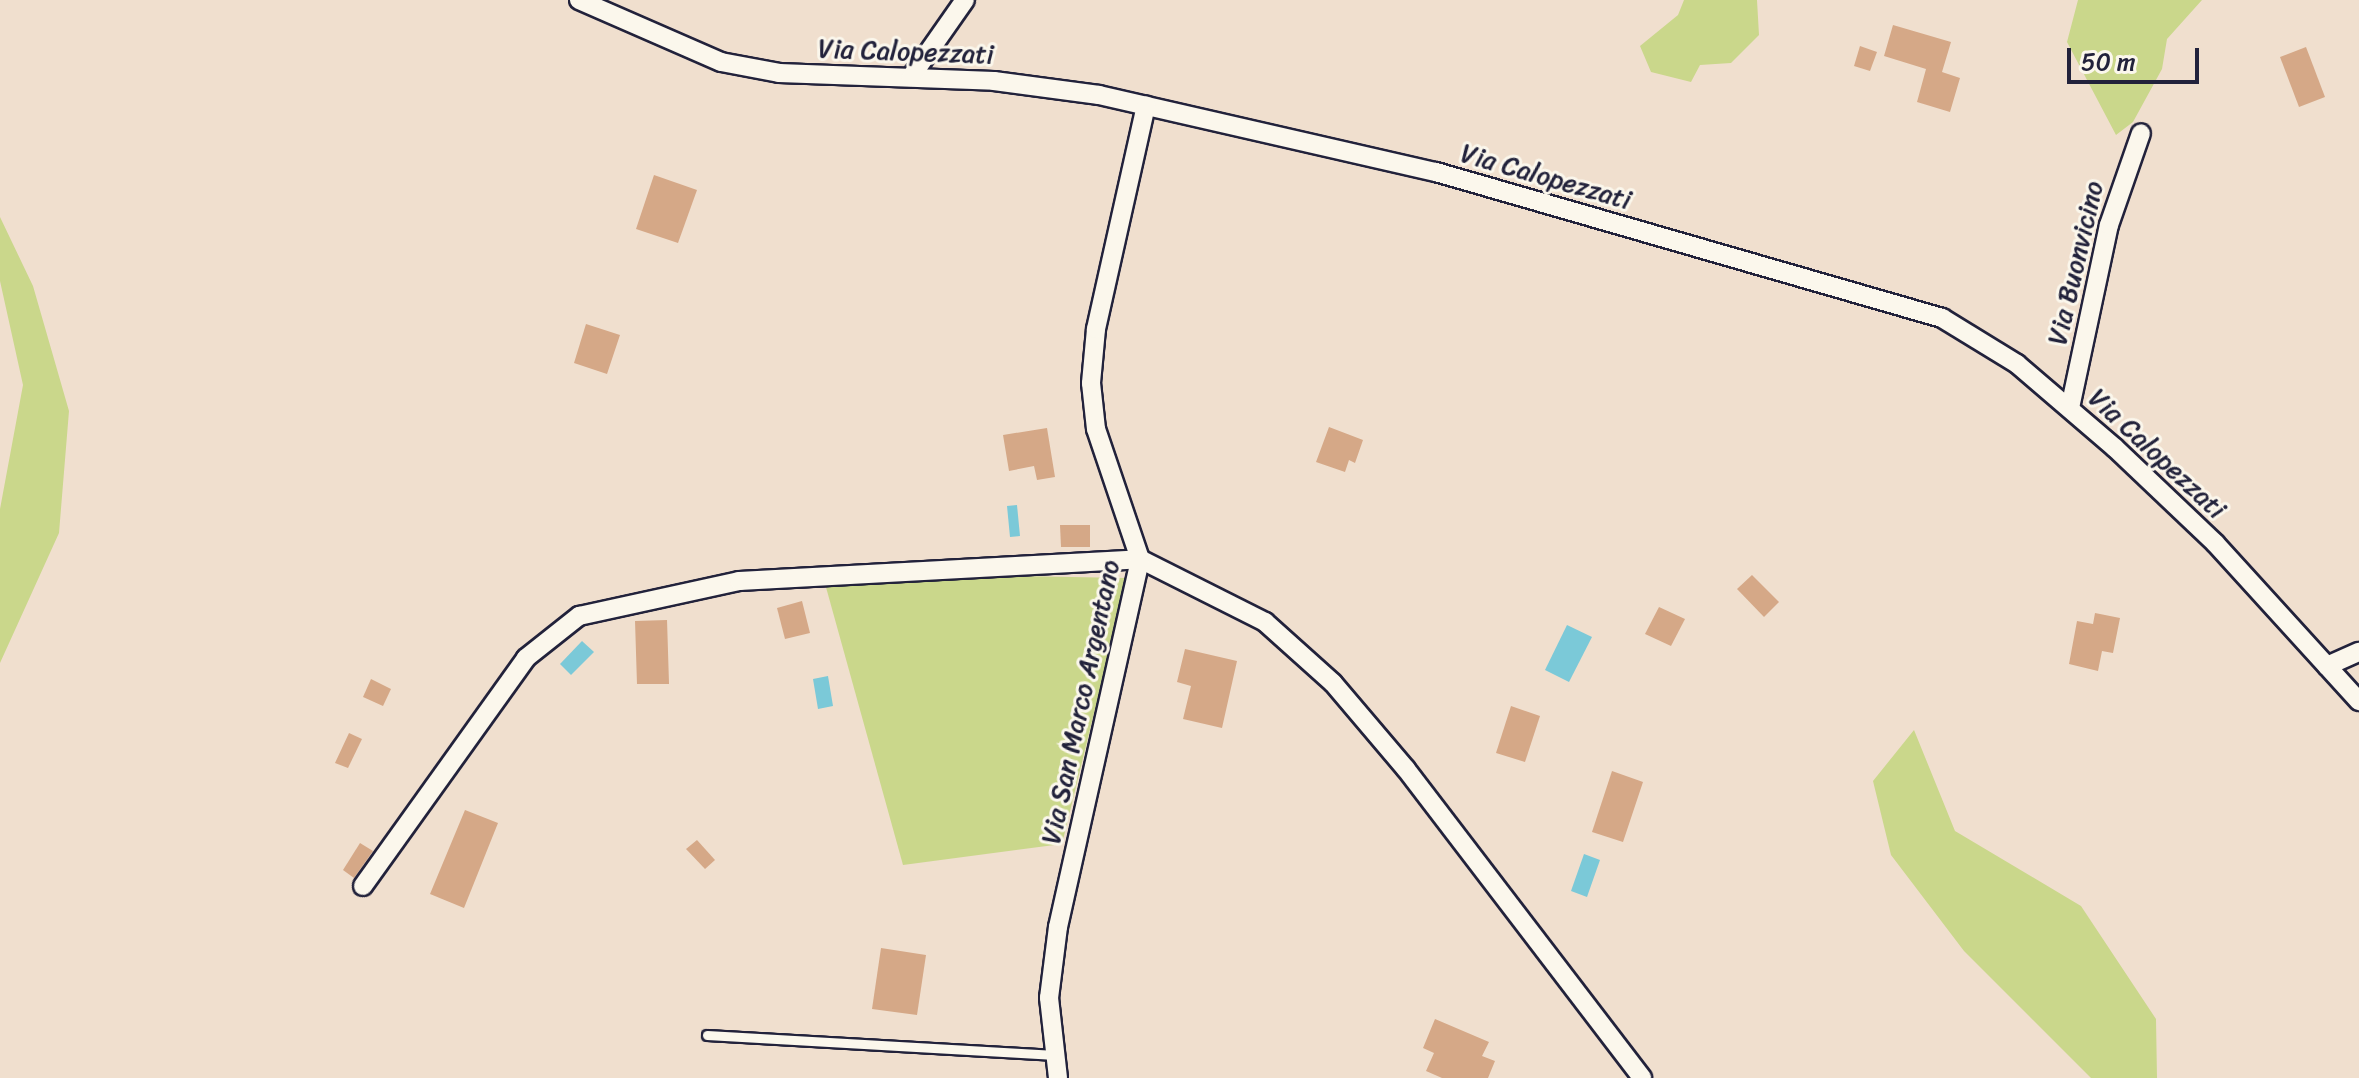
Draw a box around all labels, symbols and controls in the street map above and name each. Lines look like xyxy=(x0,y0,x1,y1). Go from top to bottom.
scale bar xyxy=(2071,32,2203,82)
street label: Via Calopezzati xyxy=(818,33,994,71)
text: 50 m xyxy=(2081,41,2136,83)
street label: Via Calopezzati xyxy=(1458,138,1634,216)
street label: Via Buonvicino xyxy=(2042,178,2110,348)
street label: Via Calopezzati xyxy=(2082,383,2232,525)
street label: Via San Marco Argentano xyxy=(1036,557,1126,847)

